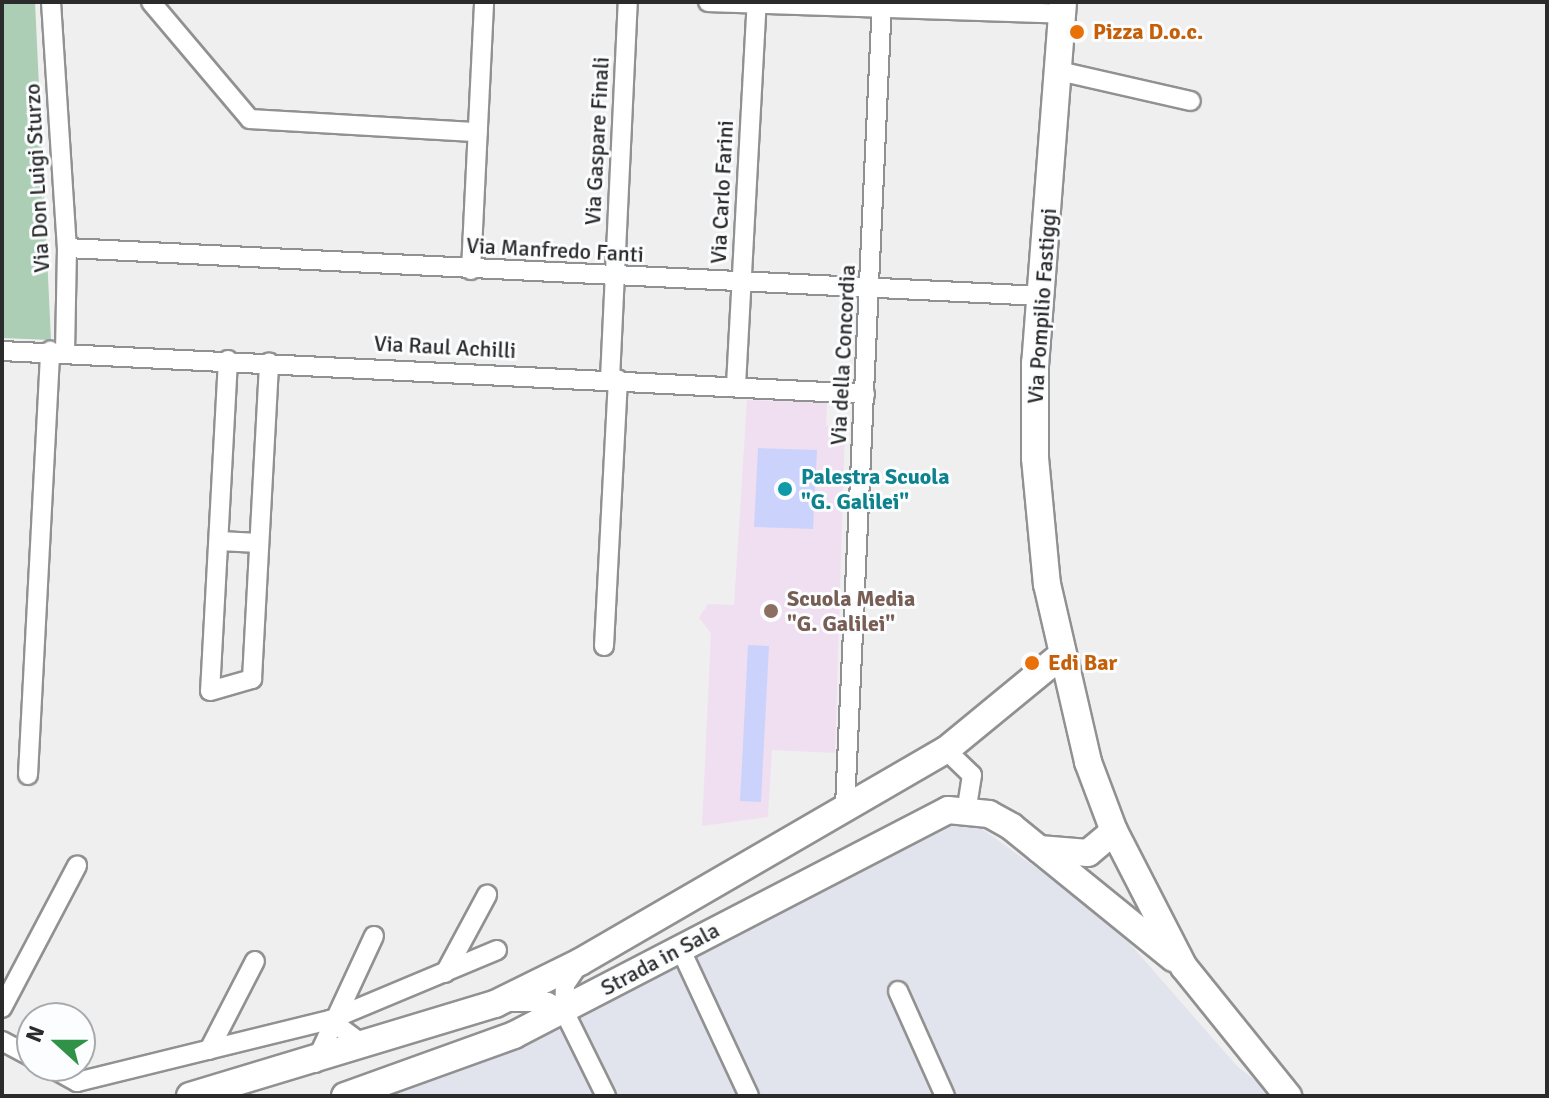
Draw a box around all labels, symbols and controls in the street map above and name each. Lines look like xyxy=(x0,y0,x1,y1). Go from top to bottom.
place label: Pizza D.o.c. xyxy=(1093,19,1203,45)
marker: Pizza D.o.c. xyxy=(1068,23,1086,41)
street label: Via Gaspare Finali xyxy=(579,56,615,226)
street label: Via Don Luigi Sturzo xyxy=(19,83,55,273)
street label: Via Carlo Farini xyxy=(705,120,739,264)
street label: Via Pompilio Fastiggi xyxy=(1022,207,1062,405)
street label: Via Manfredo Fanti xyxy=(466,232,644,268)
street label: Via della Concordia xyxy=(825,264,861,446)
street label: Via Raul Achilli xyxy=(373,330,517,364)
place label: Palestra Scuola "G. Galilei" xyxy=(801,463,949,514)
marker: Palestra Scuola "G. Galilei" xyxy=(776,480,794,498)
place label: Scuola Media "G. Galilei" xyxy=(787,585,915,636)
marker: Scuola Media "G. Galilei" xyxy=(762,602,780,620)
place label: Edi Bar xyxy=(1048,650,1117,676)
marker: Edi Bar xyxy=(1023,654,1041,672)
street label: Strada in Sala xyxy=(596,917,724,1001)
north arrow xyxy=(16,1002,96,1082)
text: N xyxy=(20,1022,50,1046)

